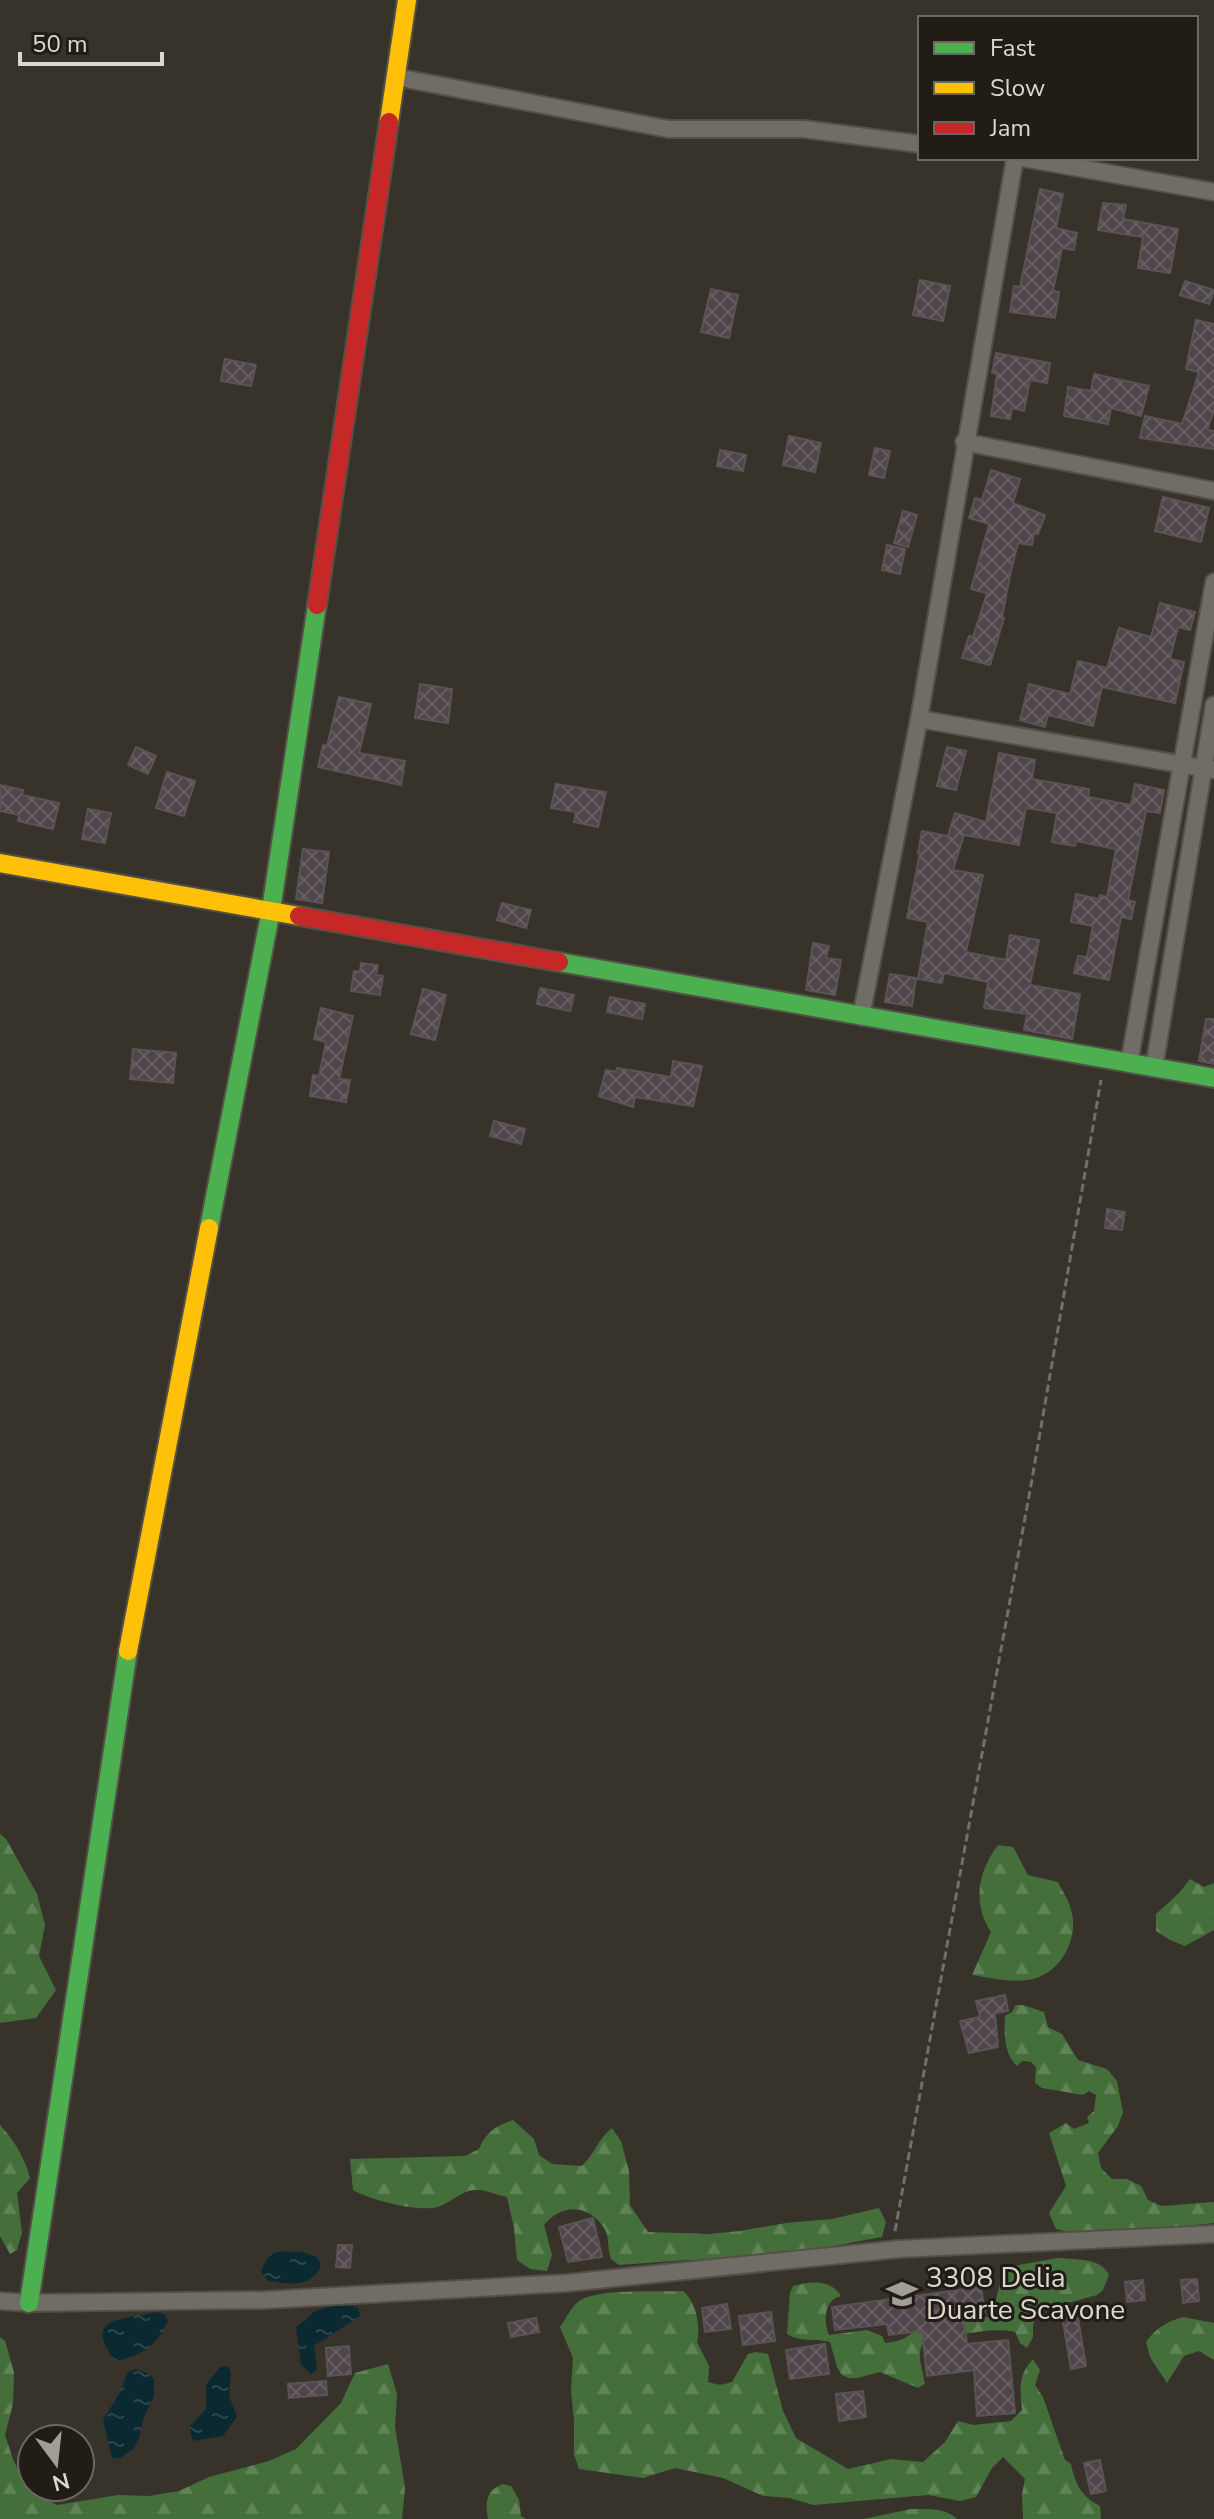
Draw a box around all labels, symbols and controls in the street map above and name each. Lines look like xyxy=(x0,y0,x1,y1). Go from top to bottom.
scale bar xyxy=(20,16,162,66)
legend xyxy=(918,16,1198,160)
text: 50 m xyxy=(32,28,88,60)
text: Fast xyxy=(990,32,1036,64)
text: Slow xyxy=(990,72,1045,104)
text: Jam xyxy=(989,112,1031,144)
place label: 3308 Delia Duarte Scavone xyxy=(926,2259,1125,2329)
school or university icon: 3308 Delia Duarte Scavone xyxy=(885,2277,919,2311)
north arrow xyxy=(16,2423,96,2503)
text: N xyxy=(49,2465,73,2498)

